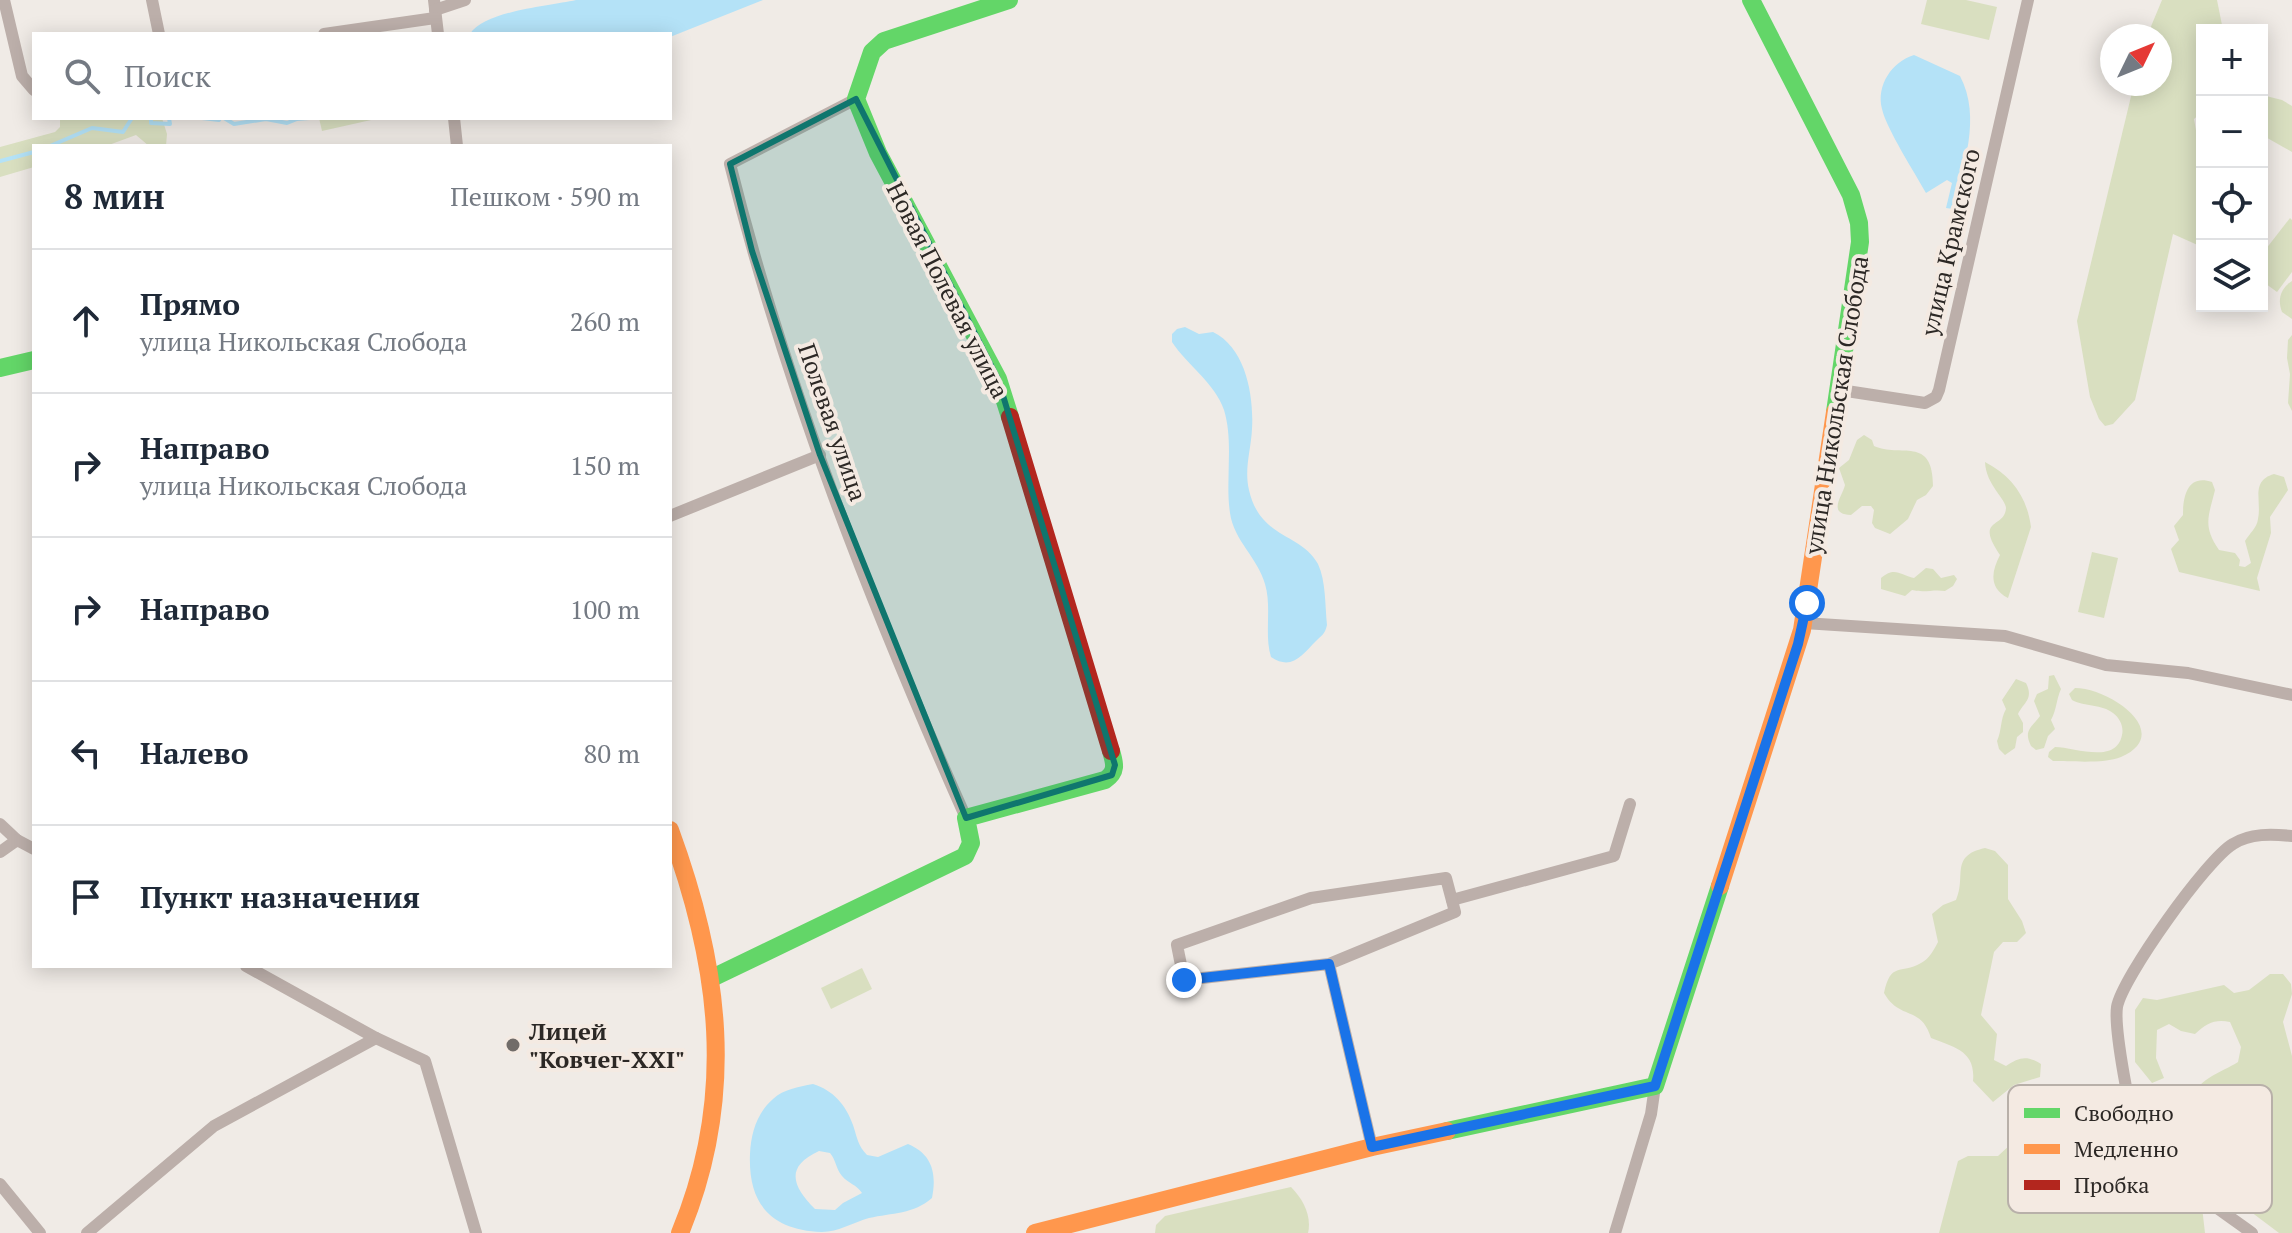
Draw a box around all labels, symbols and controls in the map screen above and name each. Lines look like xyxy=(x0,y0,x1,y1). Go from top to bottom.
north arrow xyxy=(2100,24,2172,96)
map controls xyxy=(2196,24,2268,312)
button: + xyxy=(2196,24,2268,96)
search box xyxy=(32,32,672,120)
icon: search xyxy=(60,54,104,98)
text: Поиск xyxy=(124,56,211,96)
button: − xyxy=(2196,96,2268,168)
street label: улица Крамского xyxy=(1913,145,1987,340)
button: locate xyxy=(2196,168,2268,240)
text: 8 мин xyxy=(64,174,165,219)
street label: Новая Полевая улица xyxy=(880,176,1016,404)
text: Пешком · 590 m xyxy=(450,179,640,213)
button: layers xyxy=(2196,240,2268,312)
street label: улица Никольская Слобода xyxy=(1796,253,1875,558)
text: Прямо xyxy=(140,284,240,324)
icon: ahead xyxy=(64,299,108,343)
text: 260 m xyxy=(570,304,640,338)
text: улица Никольская Слобода xyxy=(140,324,467,358)
street label: Полевая улица xyxy=(791,339,875,505)
text: Направо xyxy=(140,428,270,468)
icon: right xyxy=(64,443,108,487)
text: 150 m xyxy=(570,448,640,482)
text: улица Никольская Слобода xyxy=(140,468,467,502)
route start xyxy=(1789,585,1825,621)
icon: right xyxy=(64,587,108,631)
text: Направо xyxy=(140,589,270,629)
text: 100 m xyxy=(570,592,640,626)
icon: left xyxy=(64,731,108,775)
text: Налево xyxy=(140,733,249,773)
text: 80 m xyxy=(584,736,640,770)
icon: arrive xyxy=(64,875,108,919)
text: Пункт назначения xyxy=(140,877,420,917)
route end xyxy=(1166,962,1202,998)
place label: Лицей "Ковчег-XXI" xyxy=(528,1015,685,1075)
marker: Лицей "Ковчег-XXI" xyxy=(504,1036,522,1054)
legend xyxy=(2008,1085,2272,1213)
text: Свободно xyxy=(2074,1098,2174,1127)
text: Медленно xyxy=(2074,1134,2179,1163)
text: Пробка xyxy=(2074,1170,2149,1199)

